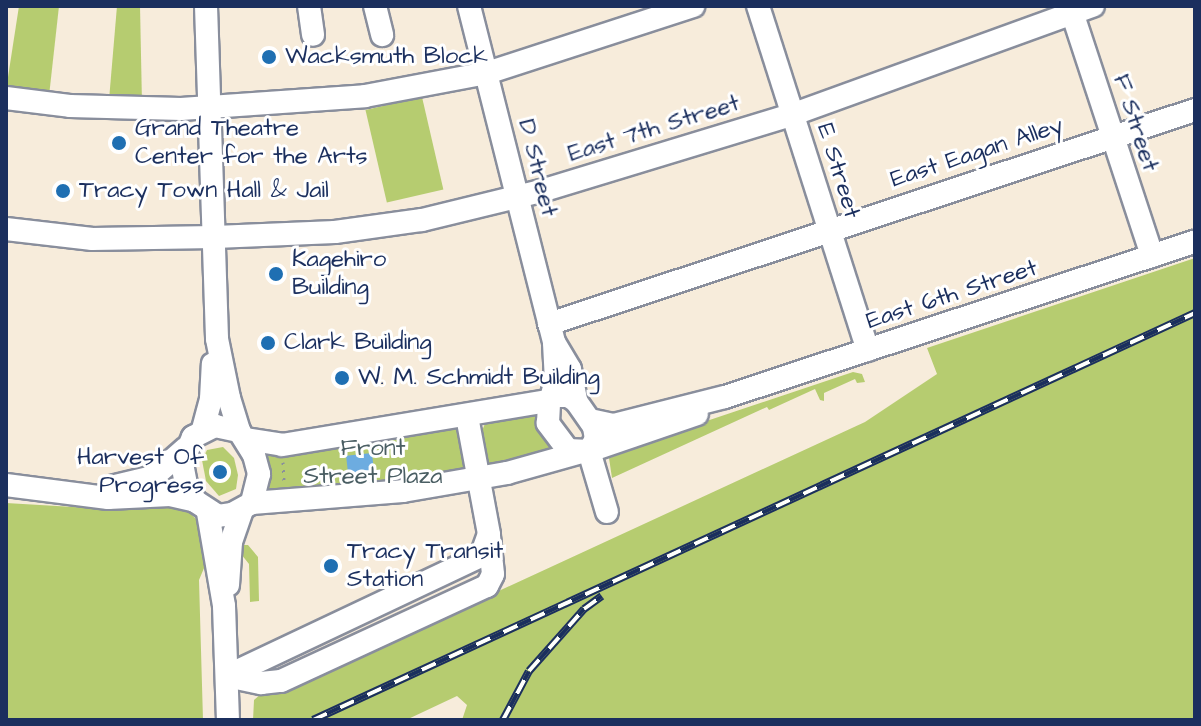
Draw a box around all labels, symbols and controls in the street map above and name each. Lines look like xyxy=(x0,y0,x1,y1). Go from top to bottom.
place label: Wacksmuth Block xyxy=(285,43,488,71)
marker: Wacksmuth Block xyxy=(260,48,278,66)
street label: F Street xyxy=(1106,71,1164,175)
street label: East 7th Street xyxy=(565,89,743,169)
street label: East Eagan Alley xyxy=(887,112,1067,194)
place label: Grand Theatre Center for the Arts xyxy=(135,115,368,171)
street label: D Street xyxy=(511,116,563,220)
street label: E Street xyxy=(810,120,866,222)
marker: Grand Theatre Center for the Arts xyxy=(110,134,128,152)
place label: Tracy Town Hall & Jail xyxy=(79,177,329,205)
marker: Tracy Town Hall & Jail xyxy=(54,182,72,200)
place label: Kagehiro Building xyxy=(292,246,386,302)
street label: East 6th Street xyxy=(863,254,1041,336)
marker: Kagehiro Building xyxy=(267,265,285,283)
place label: Clark Building xyxy=(284,329,432,357)
marker: Clark Building xyxy=(259,334,277,352)
place label: W. M. Schmidt Building xyxy=(358,364,600,392)
marker: W. M. Schmidt Building xyxy=(333,369,351,387)
park label: Front Street Plaza xyxy=(303,435,443,491)
place label: Harvest Of Progress xyxy=(77,444,204,500)
marker: Harvest Of Progress xyxy=(211,463,229,481)
place label: Tracy Transit Station xyxy=(347,538,503,594)
marker: Tracy Transit Station xyxy=(322,557,340,575)

